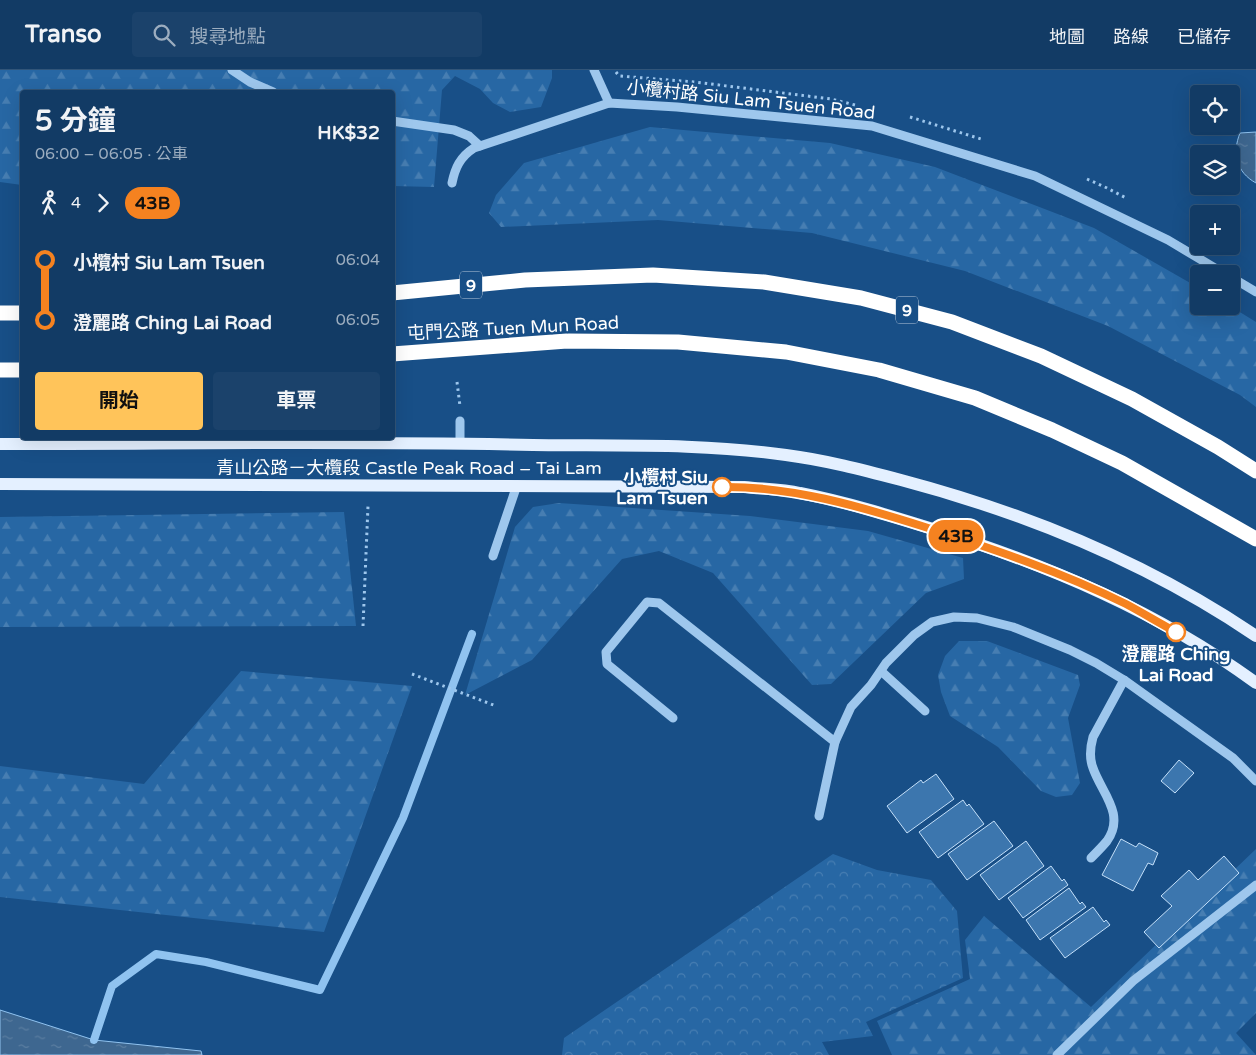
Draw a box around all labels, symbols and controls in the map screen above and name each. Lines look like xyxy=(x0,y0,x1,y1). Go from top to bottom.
search box xyxy=(132,12,482,57)
text: Transo xyxy=(25,20,102,49)
icon: search xyxy=(150,21,178,49)
text: 搜尋地點 xyxy=(190,26,266,48)
text: 地圖 xyxy=(1049,26,1085,48)
text: 路線 xyxy=(1113,26,1149,48)
text: 已儲存 xyxy=(1177,26,1231,48)
street label: 小欖村路 Siu Lam Tsuen Road xyxy=(626,76,876,124)
map controls xyxy=(1190,85,1240,315)
button: locate xyxy=(1190,85,1240,135)
text: 5 分鐘 xyxy=(35,104,116,138)
text: HK$32 xyxy=(317,122,380,144)
text: 06:00 – 06:05 · 公車 xyxy=(35,144,187,164)
button: layers xyxy=(1190,145,1240,195)
icon: walk xyxy=(35,189,63,217)
icon: forward xyxy=(89,189,117,217)
text: 43B xyxy=(135,192,170,214)
text: 4 xyxy=(71,193,81,213)
button: + xyxy=(1190,205,1240,255)
text: 06:04 xyxy=(336,250,380,270)
text: 小欖村 Siu Lam Tsuen xyxy=(73,252,265,274)
button: − xyxy=(1190,265,1240,315)
road number: 9 xyxy=(460,272,482,298)
road number: 9 xyxy=(896,296,918,324)
text: 06:05 xyxy=(336,310,380,330)
street label: 屯門公路 Tuen Mun Road xyxy=(406,311,620,345)
text: 澄麗路 Ching Lai Road xyxy=(73,312,272,334)
button: 開始 xyxy=(35,372,203,430)
button: 車票 xyxy=(213,372,380,430)
street label: 青山公路－大欖段 Castle Peak Road – Tai Lam xyxy=(216,457,602,479)
place label: 小欖村 Siu Lam Tsuen xyxy=(616,466,708,509)
marker: 小欖村 Siu Lam Tsuen xyxy=(712,477,732,497)
line badge: 43B xyxy=(927,520,985,552)
text: 43B xyxy=(938,525,974,547)
marker: 澄麗路 Ching Lai Road xyxy=(1166,622,1186,642)
place label: 澄麗路 Ching Lai Road xyxy=(1122,643,1230,686)

